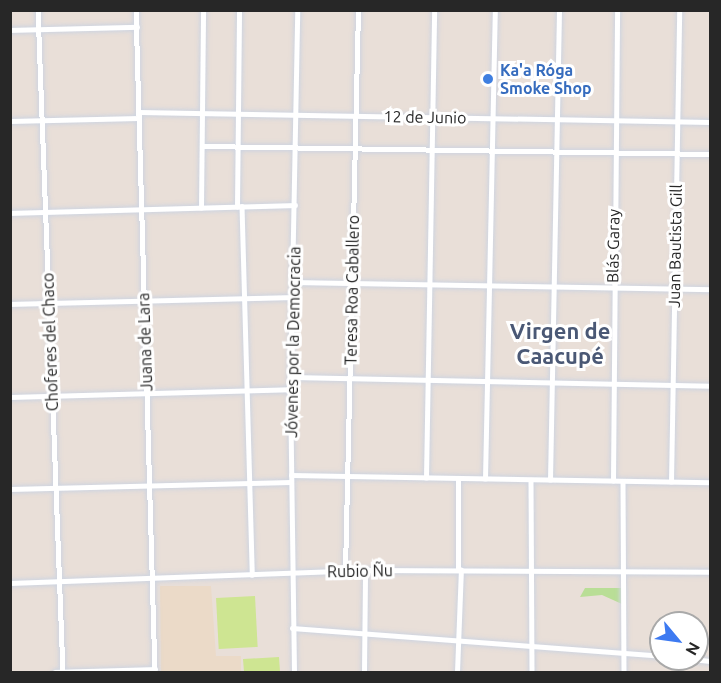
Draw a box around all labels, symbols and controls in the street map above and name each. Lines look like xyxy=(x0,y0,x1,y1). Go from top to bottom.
place label: Ka'a Róga Smoke Shop xyxy=(500,60,592,98)
marker: Ka'a Róga Smoke Shop xyxy=(481,72,495,86)
street label: 12 de Junio xyxy=(383,107,467,127)
street label: Juan Bautista Gill xyxy=(664,184,686,308)
street label: Blás Garay xyxy=(603,209,623,283)
street label: Teresa Roa Caballero xyxy=(341,215,363,365)
street label: Jóvenes por la Democracia xyxy=(282,246,304,438)
street label: Choferes del Chaco xyxy=(38,272,62,412)
street label: Juana de Lara xyxy=(134,292,156,392)
district label: Virgen de Caacupé xyxy=(510,317,610,368)
street label: Rubio Ñu xyxy=(327,561,393,581)
north arrow xyxy=(649,611,709,671)
text: N xyxy=(682,639,704,658)

